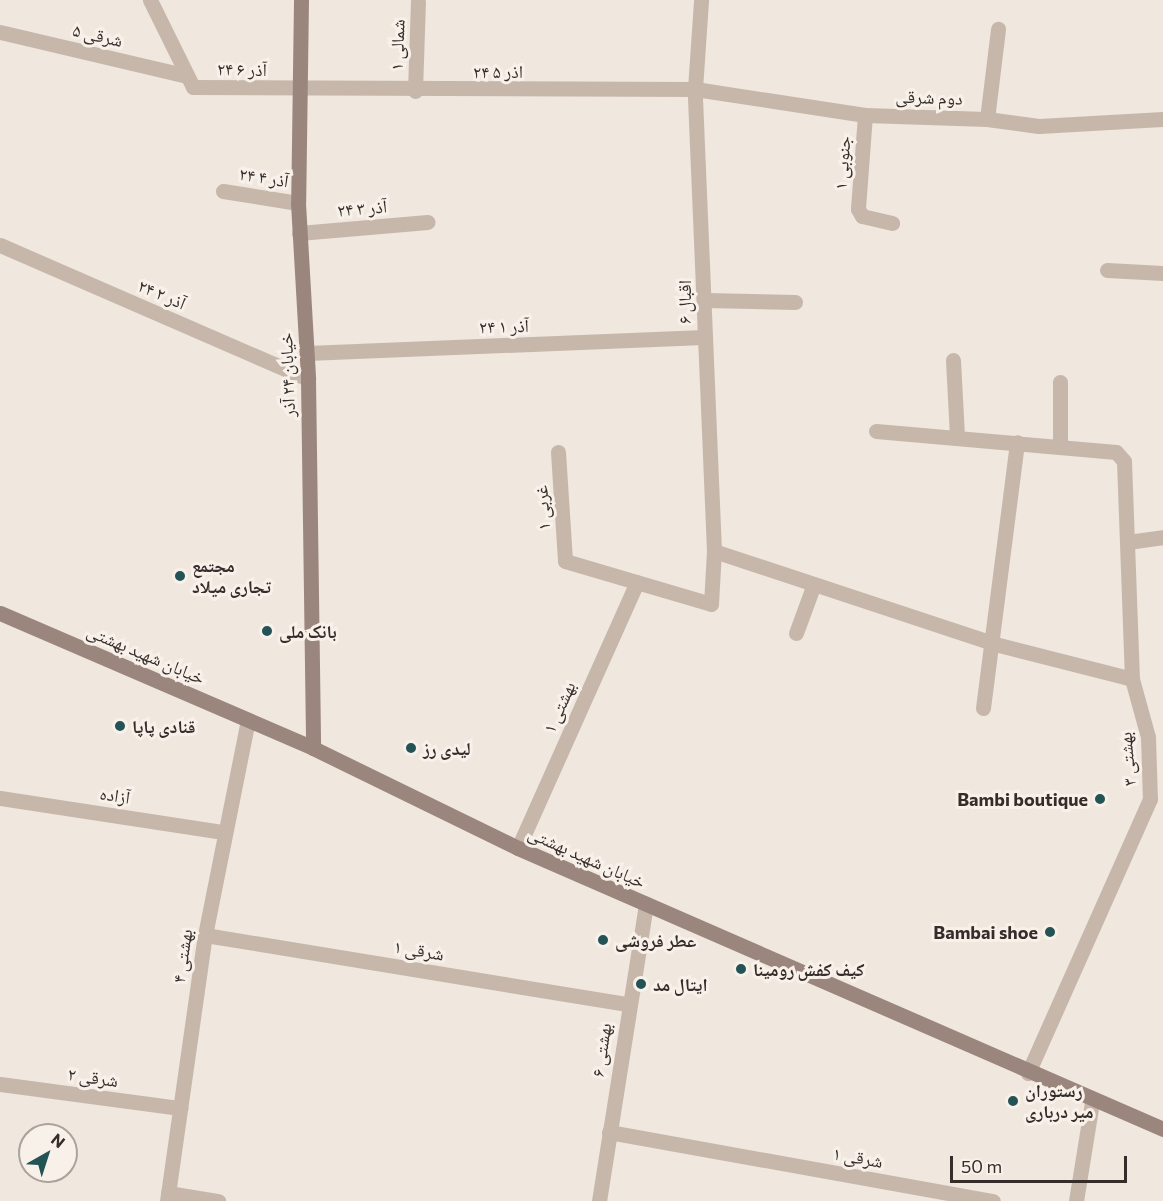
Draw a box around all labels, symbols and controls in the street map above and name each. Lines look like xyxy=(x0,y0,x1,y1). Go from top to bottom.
street label: شرقی ۵ xyxy=(71,19,125,51)
street label: ۱ شمالی xyxy=(385,19,409,71)
street label: ۲۴ آذر ۶ xyxy=(217,58,267,80)
street label: ۲۴ اذر ۵ xyxy=(473,60,523,82)
street label: دوم شرقی xyxy=(895,85,963,109)
street label: ۱ جنوبی xyxy=(829,135,855,191)
street label: ۲۴ آذر ۴ xyxy=(238,162,290,192)
street label: ۲۴ آذر ۳ xyxy=(336,195,388,221)
street label: ۲۴ آذر ۲ xyxy=(135,274,189,314)
street label: اقبال ۶ xyxy=(673,280,695,324)
street label: ۲۴ آذر ۱ xyxy=(479,314,529,338)
street label: خیابان ۲۴ آذر xyxy=(275,333,299,417)
street label: غربی ۱ xyxy=(530,485,554,531)
place label: مجتمع تجاری میلاد xyxy=(192,555,271,598)
marker: مجتمع تجاری میلاد xyxy=(173,569,187,583)
street label: خیابان شهید بهشتی xyxy=(84,619,208,689)
place label: بانک ملی xyxy=(279,620,337,642)
marker: بانک ملی xyxy=(260,624,274,638)
street label: بهشتی ۱ xyxy=(538,678,580,736)
place label: قنادی پاپا xyxy=(132,715,196,737)
marker: قنادی پاپا xyxy=(113,719,127,733)
street label: بهشتی ۳ xyxy=(1114,731,1140,787)
place label: لیدی رز xyxy=(423,737,471,759)
marker: لیدی رز xyxy=(404,741,418,755)
street label: آزاده xyxy=(98,782,132,808)
place label: Bambi boutique xyxy=(957,788,1088,810)
marker: Bambi boutique xyxy=(1093,792,1107,806)
street label: خیابان شهید بهشتی xyxy=(525,822,649,892)
place label: Bambai shoe xyxy=(933,921,1038,943)
marker: Bambai shoe xyxy=(1043,925,1057,939)
street label: بهشتی ۴ xyxy=(168,928,196,984)
place label: عطر فروشی xyxy=(615,929,696,951)
marker: عطر فروشی xyxy=(596,933,610,947)
street label: شرقی ۱ xyxy=(392,935,446,965)
place label: کیف کفش رومینا xyxy=(753,958,865,980)
marker: کیف کفش رومینا xyxy=(734,962,748,976)
place label: ایتال مد xyxy=(653,973,708,995)
marker: ایتال مد xyxy=(634,977,648,991)
street label: بهشتی ۶ xyxy=(587,1022,615,1078)
street label: شرقی ۲ xyxy=(66,1063,120,1091)
place label: رستوران میر درباری xyxy=(1025,1080,1094,1122)
marker: رستوران میر درباری xyxy=(1006,1094,1020,1108)
north arrow xyxy=(18,1123,78,1183)
text: N xyxy=(48,1129,69,1151)
street label: شرقی ۱ xyxy=(831,1142,885,1172)
scale bar xyxy=(953,1144,1130,1182)
text: 50 m xyxy=(961,1155,1002,1177)

